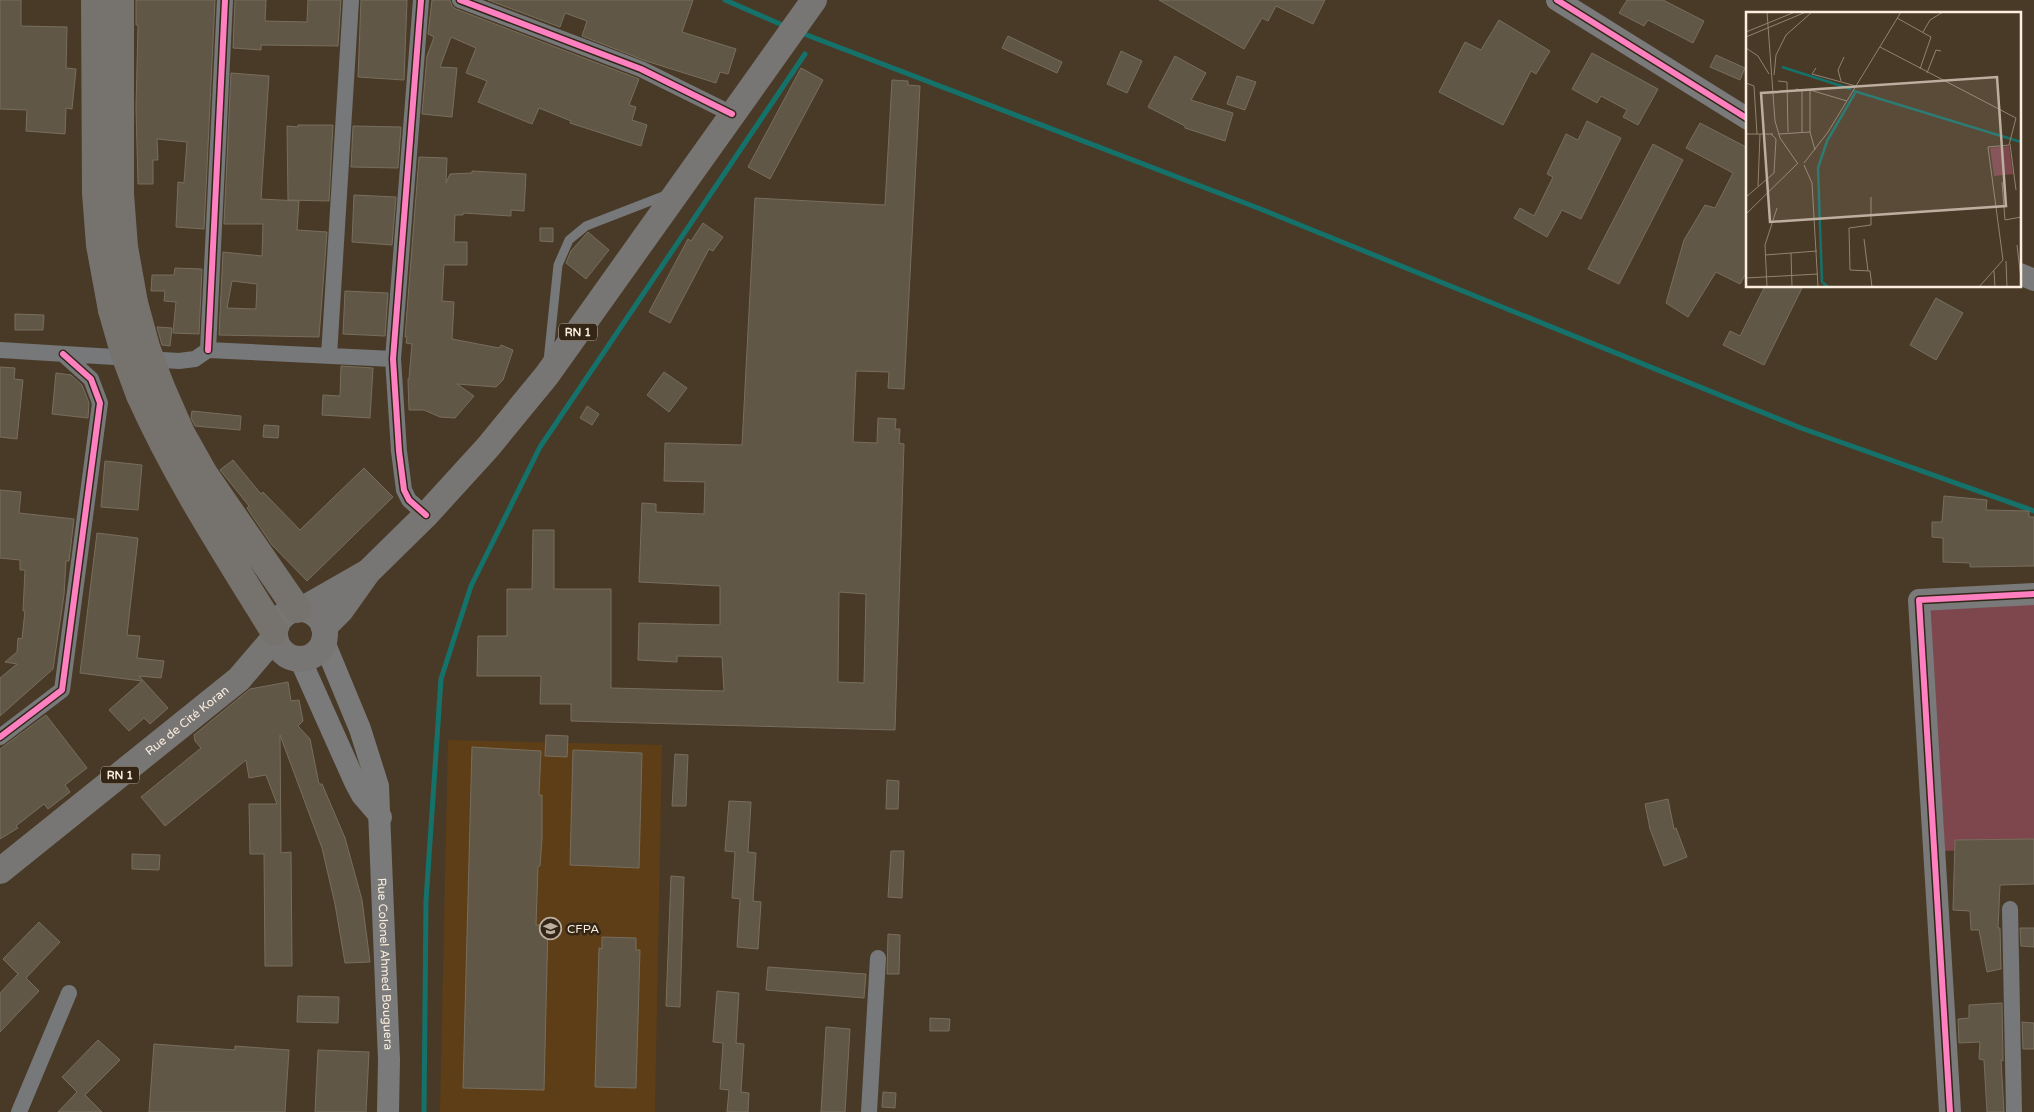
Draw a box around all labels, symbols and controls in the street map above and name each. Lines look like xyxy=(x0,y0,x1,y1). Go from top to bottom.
inset map xyxy=(1746,12,2022,288)
road number: RN 1 xyxy=(559,324,597,341)
street label: Rue de Cité Koran xyxy=(143,683,232,758)
road number: RN 1 xyxy=(101,766,139,784)
street label: Rue Colonel Ahmed Bouguera xyxy=(375,878,396,1050)
school or university icon: CFPA xyxy=(539,917,563,941)
place label: CFPA xyxy=(567,922,599,936)

